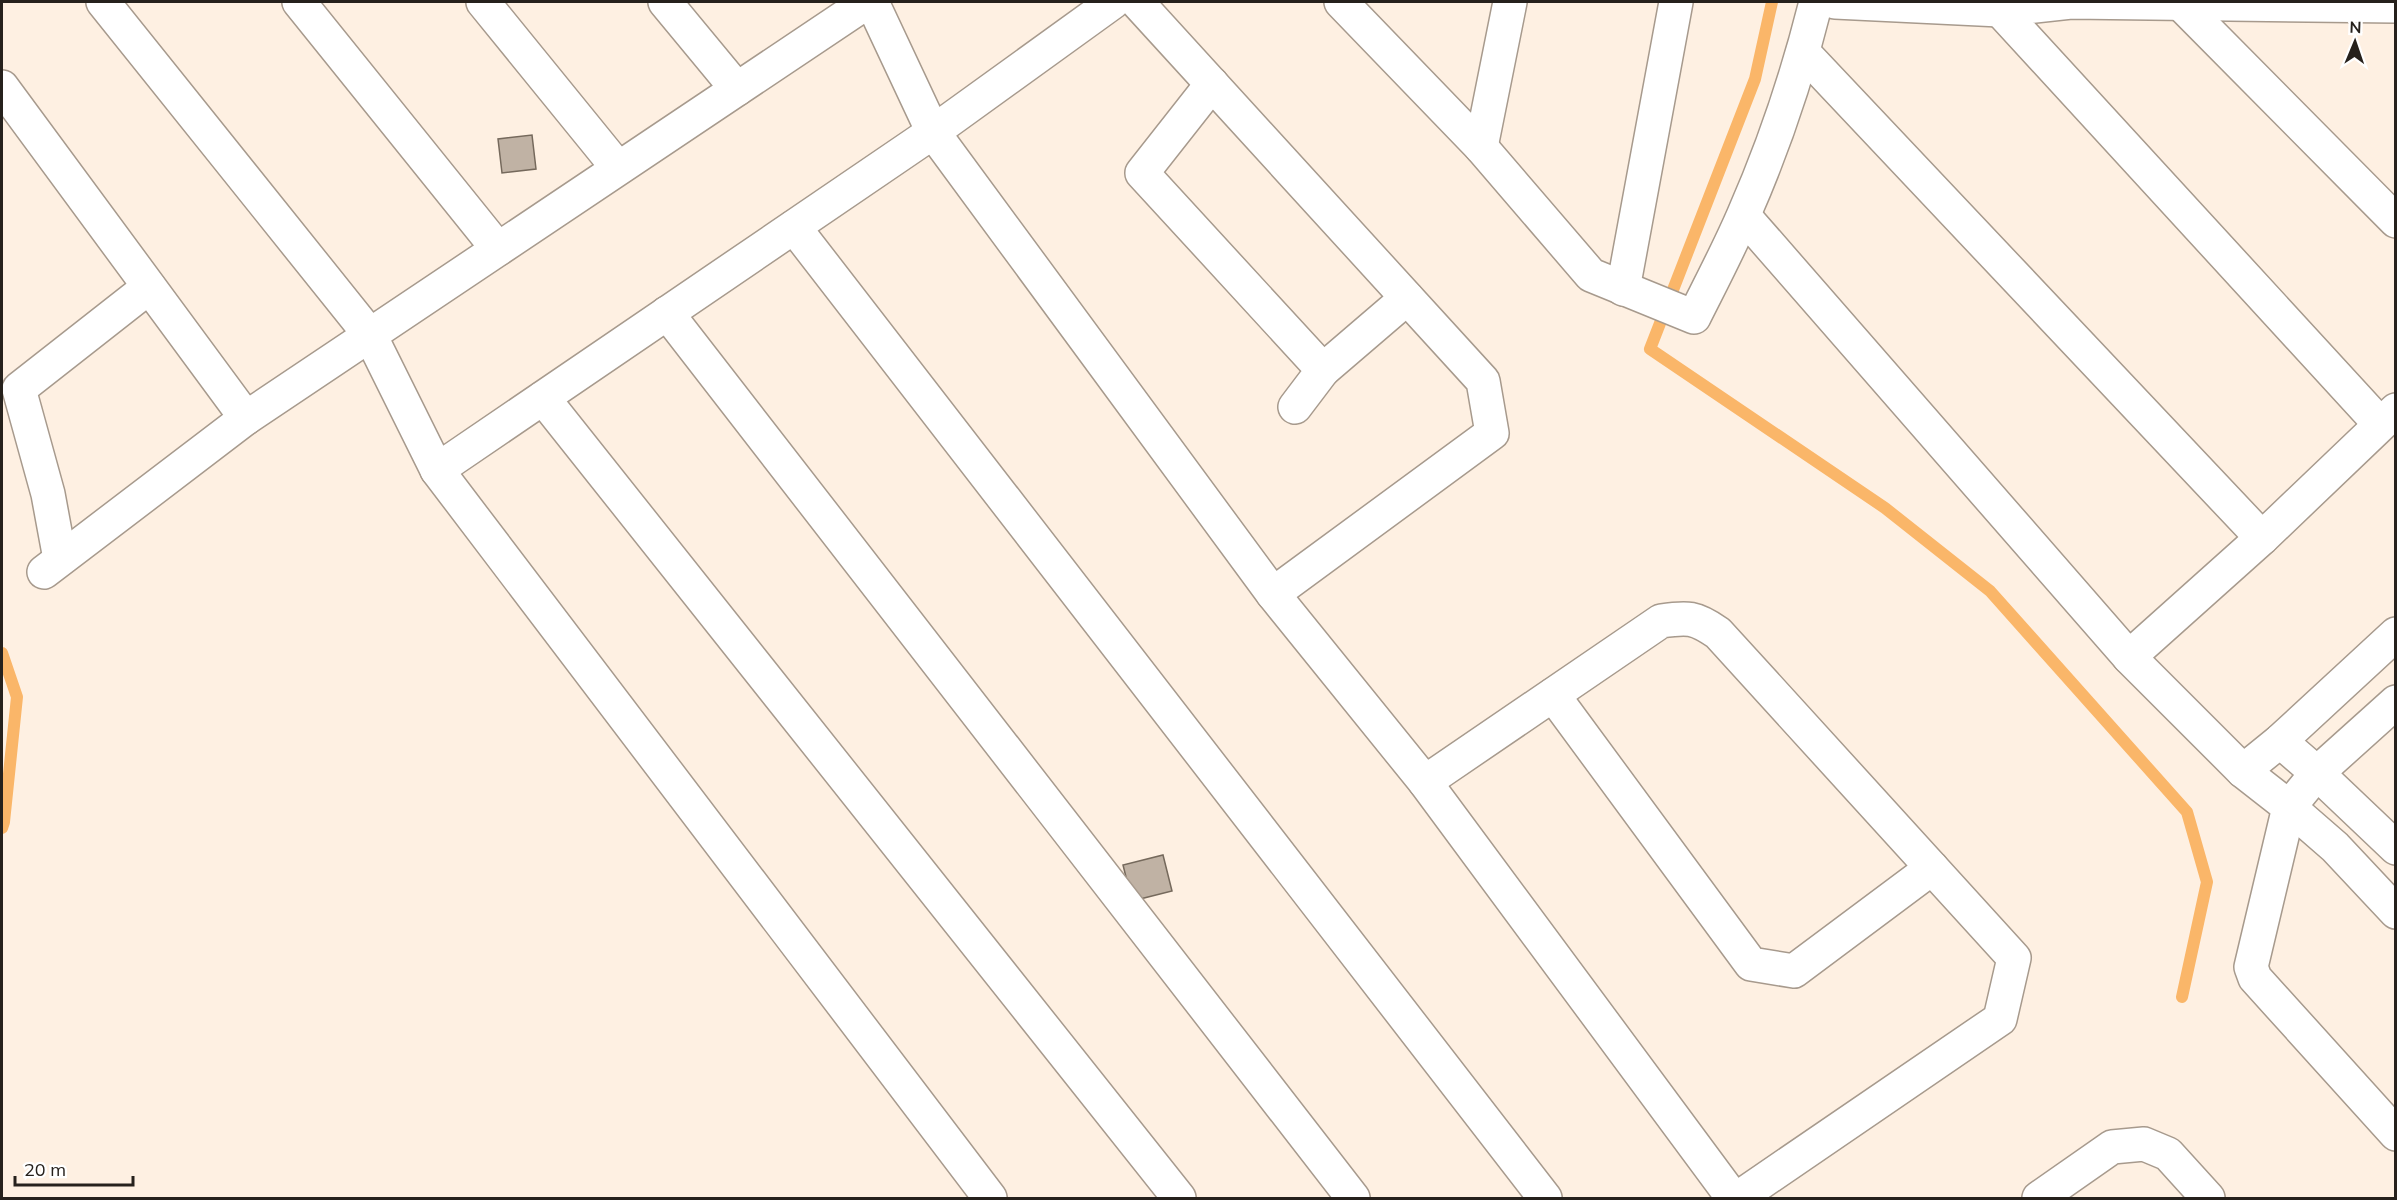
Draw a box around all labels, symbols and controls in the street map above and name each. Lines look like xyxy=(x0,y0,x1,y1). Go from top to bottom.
north arrow xyxy=(2325,12,2385,72)
text: N xyxy=(2349,17,2362,37)
scale bar xyxy=(15,1149,134,1187)
text: 20 m xyxy=(24,1158,66,1181)

